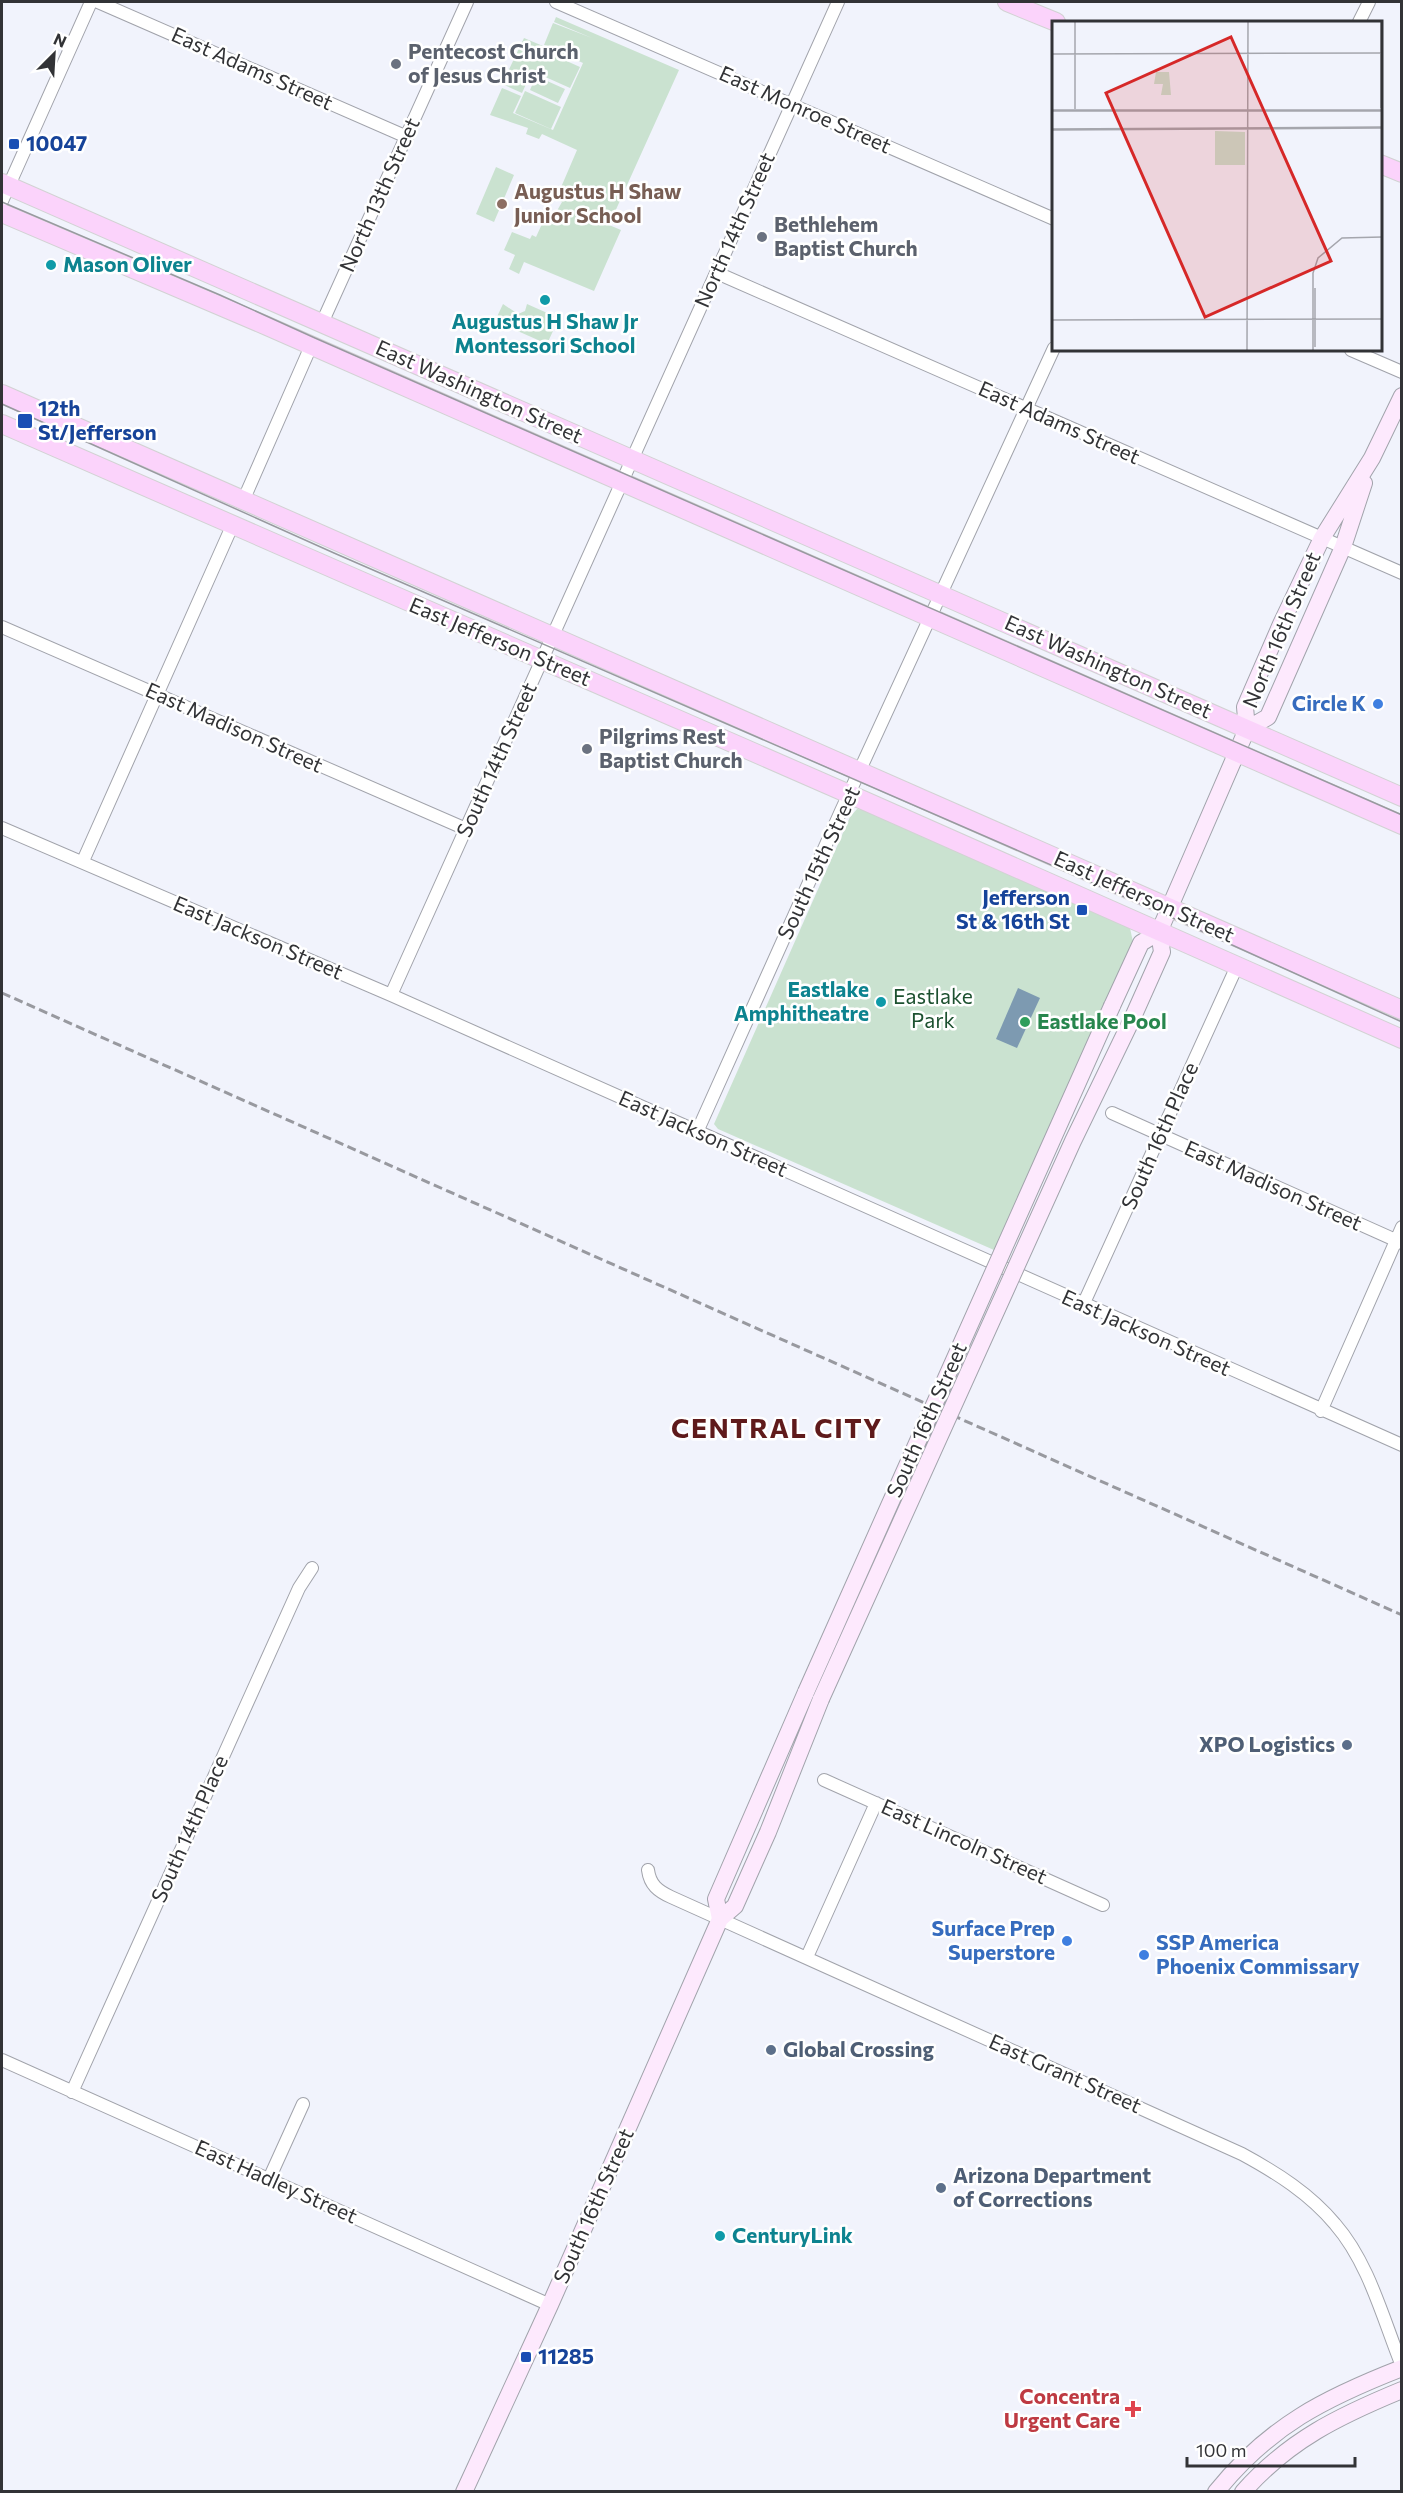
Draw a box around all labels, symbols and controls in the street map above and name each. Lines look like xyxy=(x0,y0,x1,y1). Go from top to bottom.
street label: East Adams Street xyxy=(168,21,337,114)
inset map xyxy=(1052,21,1382,351)
north arrow xyxy=(24,24,84,84)
text: N xyxy=(51,29,70,51)
place label: Pentecost Church of Jesus Christ xyxy=(408,38,579,87)
marker: Pentecost Church of Jesus Christ xyxy=(389,57,403,71)
street label: East Monroe Street xyxy=(716,60,895,158)
street label: North 13th Street xyxy=(333,113,424,275)
place label: 10047 xyxy=(26,130,87,155)
marker: 10047 xyxy=(7,137,21,151)
street label: North 14th Street xyxy=(688,148,779,311)
place label: Augustus H Shaw Junior School xyxy=(514,178,682,227)
marker: Augustus H Shaw Junior School xyxy=(495,197,509,211)
place label: Bethlehem Baptist Church xyxy=(774,211,918,260)
marker: Bethlehem Baptist Church xyxy=(755,230,769,244)
place label: Mason Oliver xyxy=(63,251,192,276)
marker: Mason Oliver xyxy=(44,258,58,272)
marker: Augustus H Shaw Jr Montessori School xyxy=(538,293,552,307)
place label: Augustus H Shaw Jr Montessori School xyxy=(452,308,639,357)
street label: East Washington Street xyxy=(372,334,587,448)
street label: East Adams Street xyxy=(975,375,1144,468)
place label: 12th St/Jefferson xyxy=(38,395,157,444)
marker: 12th St/Jefferson xyxy=(16,412,34,430)
street label: North 16th Street xyxy=(1236,548,1325,711)
street label: East Jefferson Street xyxy=(406,591,595,690)
street label: East Washington Street xyxy=(1001,609,1216,723)
street label: East Madison Street xyxy=(142,676,327,777)
street label: South 14th Street xyxy=(450,678,541,841)
place label: Circle K xyxy=(1292,690,1366,715)
marker: Circle K xyxy=(1371,697,1385,711)
place label: Pilgrims Rest Baptist Church xyxy=(599,723,743,772)
marker: Pilgrims Rest Baptist Church xyxy=(580,742,594,756)
street label: South 15th Street xyxy=(771,782,864,943)
street label: East Jefferson Street xyxy=(1051,845,1239,947)
place label: Jefferson St & 16th St xyxy=(956,884,1070,933)
street label: East Jackson Street xyxy=(170,890,347,984)
marker: Jefferson St & 16th St xyxy=(1075,903,1089,917)
place label: Eastlake Amphitheatre xyxy=(734,976,869,1025)
park label: Eastlake Park xyxy=(893,983,973,1032)
marker: Eastlake Amphitheatre xyxy=(874,995,888,1009)
place label: Eastlake Pool xyxy=(1037,1008,1167,1033)
marker: Eastlake Pool xyxy=(1018,1015,1032,1029)
street label: South 16th Place xyxy=(1115,1058,1202,1213)
street label: East Jackson Street xyxy=(615,1084,792,1181)
street label: East Madison Street xyxy=(1181,1134,1366,1235)
street label: East Jackson Street xyxy=(1058,1283,1235,1380)
street label: South 16th Street xyxy=(880,1338,971,1501)
district label: CENTRAL CITY xyxy=(671,1411,883,1444)
place label: XPO Logistics xyxy=(1199,1731,1335,1756)
marker: XPO Logistics xyxy=(1340,1738,1354,1752)
street label: South 14th Place xyxy=(145,1751,232,1906)
street label: East Lincoln Street xyxy=(878,1793,1051,1888)
place label: Surface Prep Superstore xyxy=(932,1915,1055,1964)
place label: SSP America Phoenix Commissary xyxy=(1156,1929,1360,1978)
marker: Surface Prep Superstore xyxy=(1060,1934,1074,1948)
marker: SSP America Phoenix Commissary xyxy=(1137,1948,1151,1962)
street label: East Grant Street xyxy=(986,2028,1146,2117)
place label: Global Crossing xyxy=(783,2036,934,2061)
marker: Global Crossing xyxy=(764,2043,778,2057)
street label: South 16th Street xyxy=(547,2124,638,2287)
street label: East Hadley Street xyxy=(192,2134,362,2228)
place label: Arizona Department of Corrections xyxy=(953,2162,1151,2211)
marker: Arizona Department of Corrections xyxy=(934,2181,948,2195)
place label: CenturyLink xyxy=(732,2222,853,2247)
marker: CenturyLink xyxy=(713,2229,727,2243)
place label: 11285 xyxy=(538,2343,594,2368)
marker: 11285 xyxy=(519,2350,533,2364)
place label: Concentra Urgent Care xyxy=(1004,2383,1120,2432)
marker: Concentra Urgent Care xyxy=(1124,2400,1142,2418)
scale bar xyxy=(1187,2430,1355,2468)
text: 100 m xyxy=(1196,2439,1246,2461)

